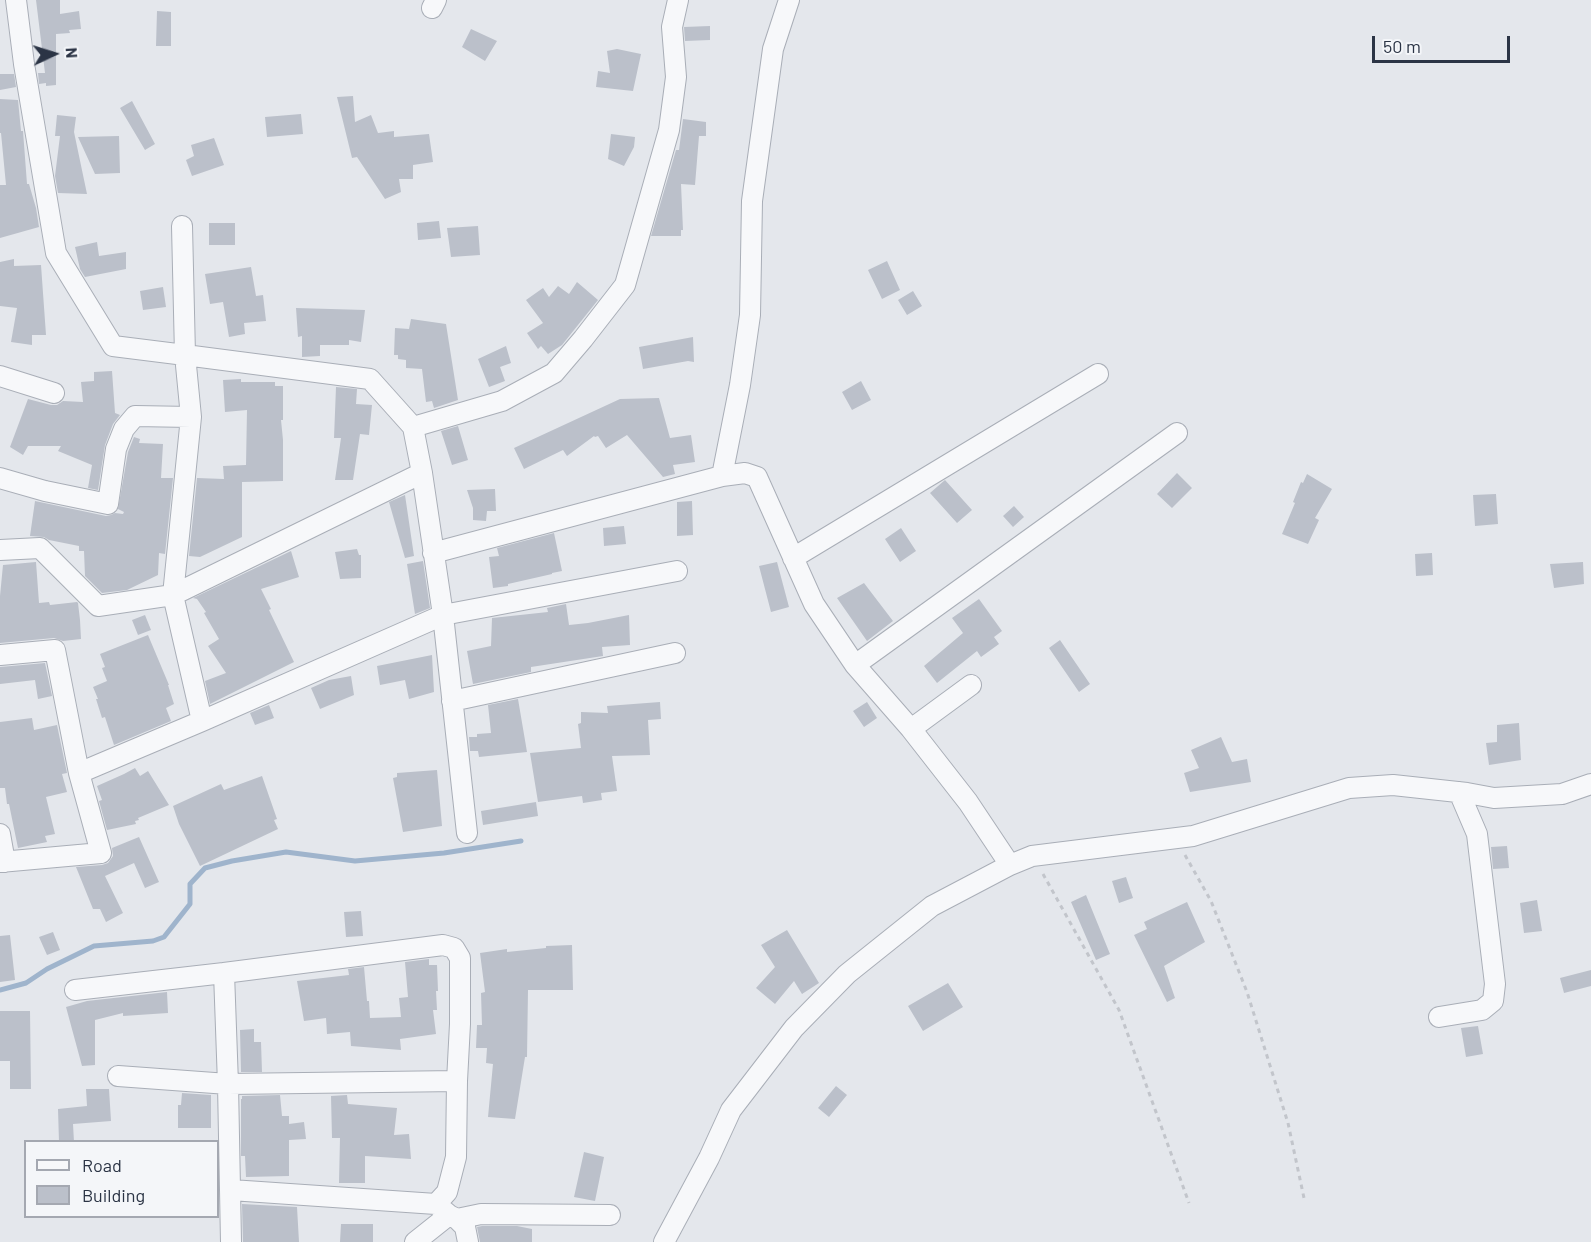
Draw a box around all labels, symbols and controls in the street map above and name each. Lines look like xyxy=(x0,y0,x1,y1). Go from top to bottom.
north arrow xyxy=(24,24,84,84)
scale bar xyxy=(1375,24,1513,62)
text: 50 m xyxy=(1383,35,1421,57)
text: N xyxy=(63,47,82,59)
legend xyxy=(24,1140,219,1218)
text: Road xyxy=(82,1154,122,1176)
text: Building xyxy=(82,1184,145,1206)

